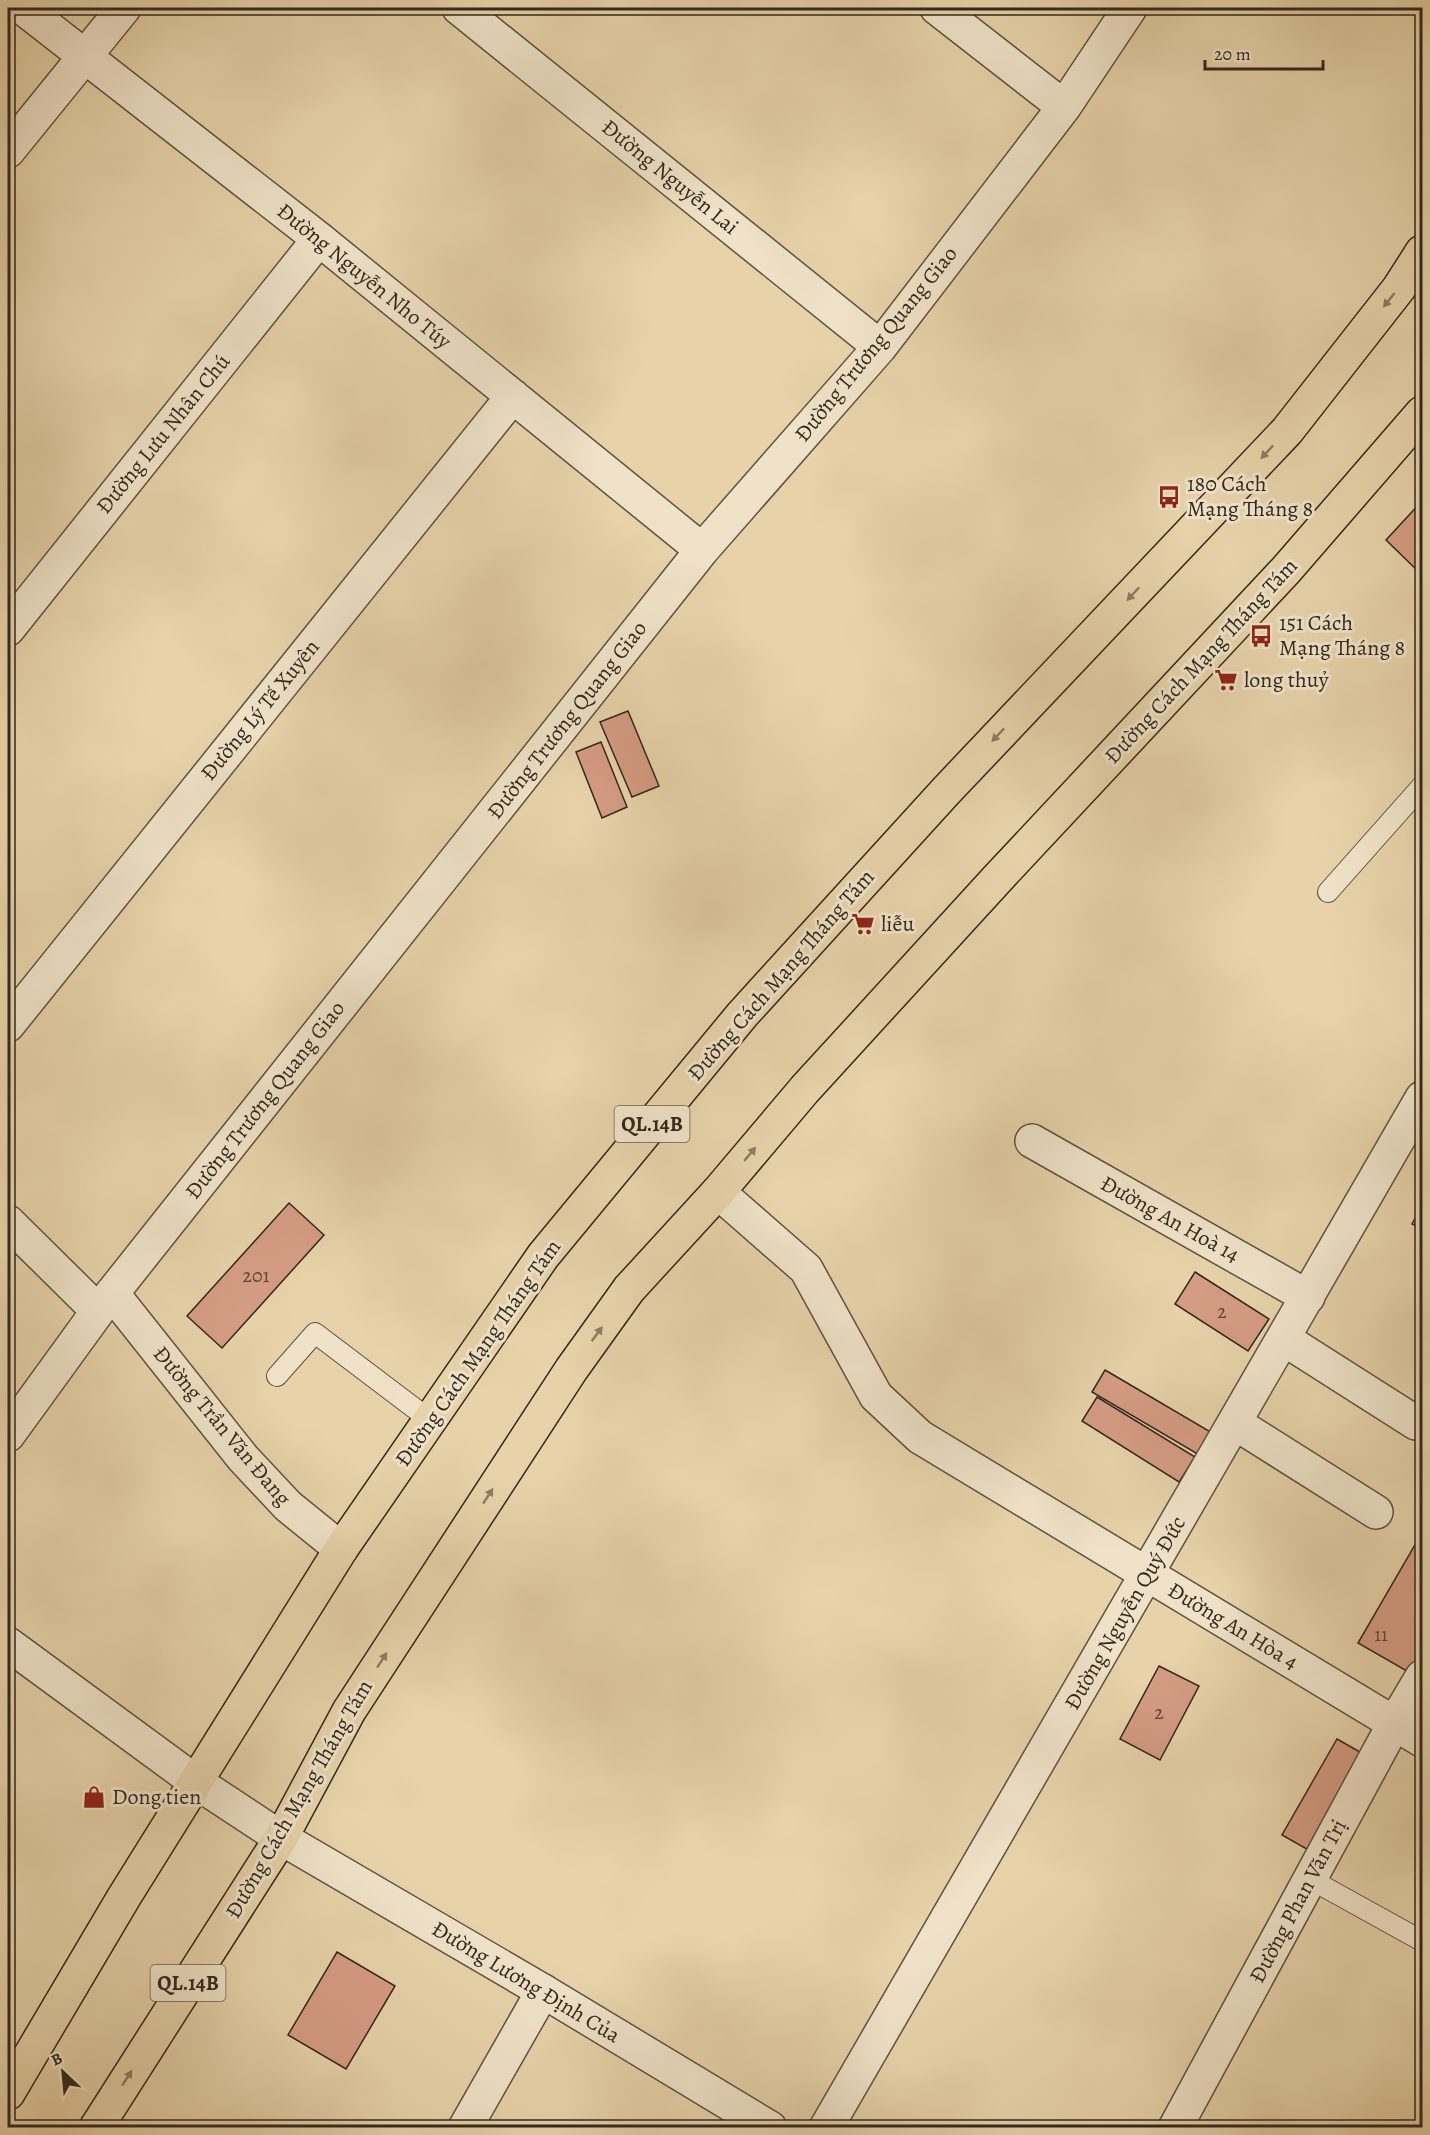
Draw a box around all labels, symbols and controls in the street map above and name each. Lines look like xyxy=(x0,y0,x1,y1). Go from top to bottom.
scale bar xyxy=(1205,33,1324,71)
text: 20 m xyxy=(1214,42,1251,66)
street label: Đường Nguyễn Lai xyxy=(595,112,745,242)
street label: Đường Nguyễn Nho Túy xyxy=(270,196,458,356)
street label: Đường Trương Quang Giao xyxy=(788,240,964,448)
one-way arrow xyxy=(1384,293,1396,308)
street label: Đường Lưu Nhân Chú xyxy=(89,348,237,520)
one-way arrow xyxy=(1260,445,1274,459)
place label: 180 Cách Mạng Tháng 8 xyxy=(1187,469,1313,524)
bus stop icon: 180 Cách Mạng Tháng 8 xyxy=(1156,484,1182,510)
street label: Đường Cách Mạng Tháng Tám xyxy=(1098,552,1304,770)
one-way arrow xyxy=(1126,586,1140,600)
place label: 151 Cách Mạng Tháng 8 xyxy=(1279,608,1405,663)
street label: Đường Trương Quang Giao xyxy=(480,615,654,825)
bus stop icon: 151 Cách Mạng Tháng 8 xyxy=(1248,623,1274,649)
street label: Đường Lý Tế Xuyên xyxy=(194,633,326,787)
place label: long thuỷ xyxy=(1244,665,1329,695)
supermarket icon: long thuỷ xyxy=(1213,667,1239,693)
one-way arrow xyxy=(992,728,1006,742)
street label: Đường Cách Mạng Tháng Tám xyxy=(681,863,881,1087)
place label: liễu xyxy=(881,909,914,939)
supermarket icon: liễu xyxy=(850,911,876,937)
street label: Đường Trương Quang Giao xyxy=(178,995,352,1205)
road number: QL.14B xyxy=(614,1106,690,1142)
one-way arrow xyxy=(743,1147,756,1162)
street label: Đường An Hoà 14 xyxy=(1095,1168,1245,1270)
street label: Đường Cách Mạng Tháng Tám xyxy=(388,1233,568,1473)
house number: 201 xyxy=(243,1262,270,1289)
house number: 2 xyxy=(1217,1298,1227,1325)
one-way arrow xyxy=(591,1327,603,1343)
street label: Đường Trần Văn Đang xyxy=(146,1340,298,1512)
one-way arrow xyxy=(483,1488,494,1505)
street label: Đường Nguyễn Quý Đức xyxy=(1057,1511,1193,1715)
street label: Đường An Hòa 4 xyxy=(1162,1575,1304,1677)
house number: 11 xyxy=(1374,1621,1388,1648)
one-way arrow xyxy=(376,1652,388,1668)
street label: Đường Cách Mạng Tháng Tám xyxy=(218,1674,380,1924)
house number: 2 xyxy=(1154,1699,1164,1726)
place label: Dong tien xyxy=(112,1782,201,1812)
shop icon: Dong tien xyxy=(81,1784,107,1810)
street label: Đường Phan Văn Trị xyxy=(1242,1814,1354,1988)
street label: Đường Lương Định Của xyxy=(426,1914,626,2051)
road number: QL.14B xyxy=(150,1965,225,2001)
north arrow xyxy=(33,2042,93,2102)
text: B xyxy=(48,2047,66,2072)
one-way arrow xyxy=(121,2070,132,2086)

